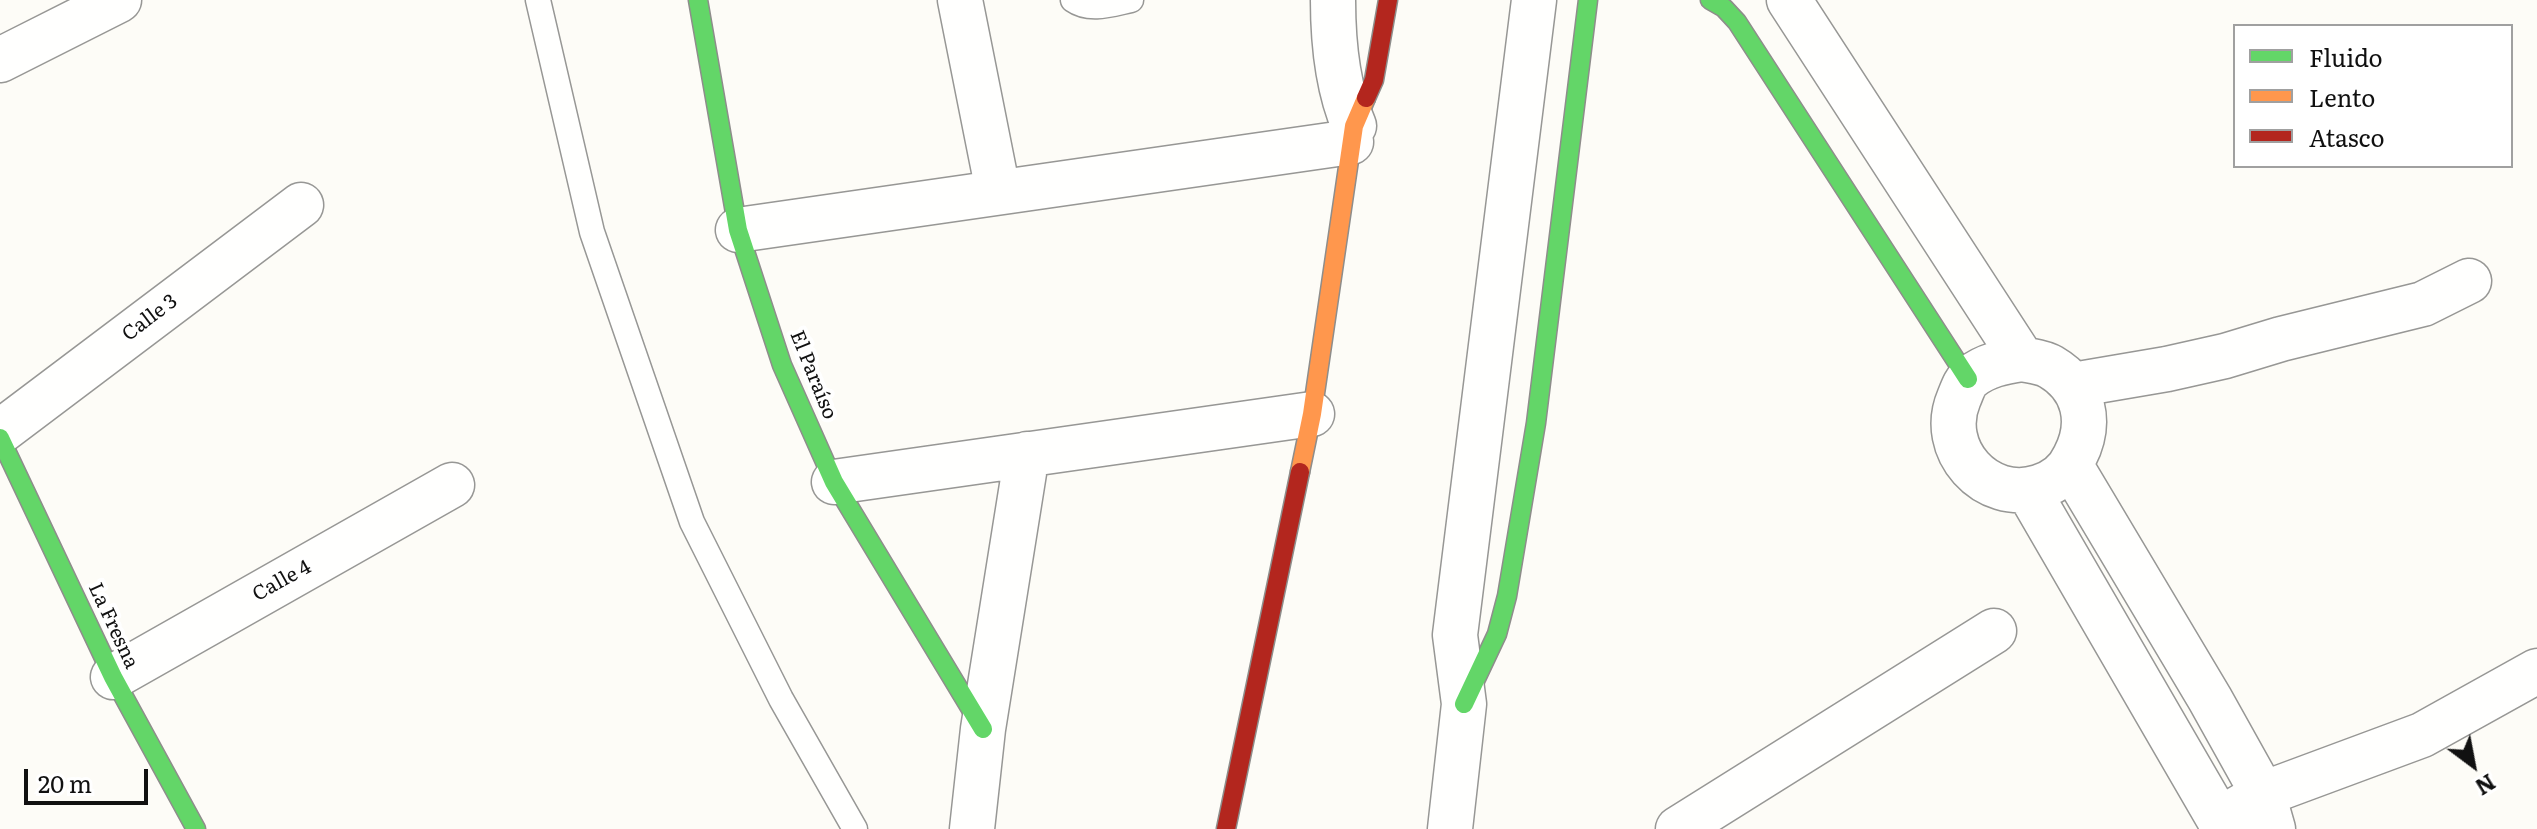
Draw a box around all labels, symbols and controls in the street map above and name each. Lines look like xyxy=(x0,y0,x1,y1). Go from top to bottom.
legend xyxy=(2233,24,2513,168)
text: Fluido xyxy=(2309,39,2383,74)
text: Lento xyxy=(2309,79,2375,114)
text: Atasco xyxy=(2309,119,2384,154)
street label: Calle 3 xyxy=(118,289,182,347)
street label: El Paraíso xyxy=(784,327,842,423)
street label: Calle 4 xyxy=(249,555,315,607)
street label: La Fresna xyxy=(83,579,143,673)
north arrow xyxy=(2433,725,2513,805)
scale bar xyxy=(28,753,152,803)
text: 20 m xyxy=(38,765,92,800)
text: N xyxy=(2469,767,2503,805)

